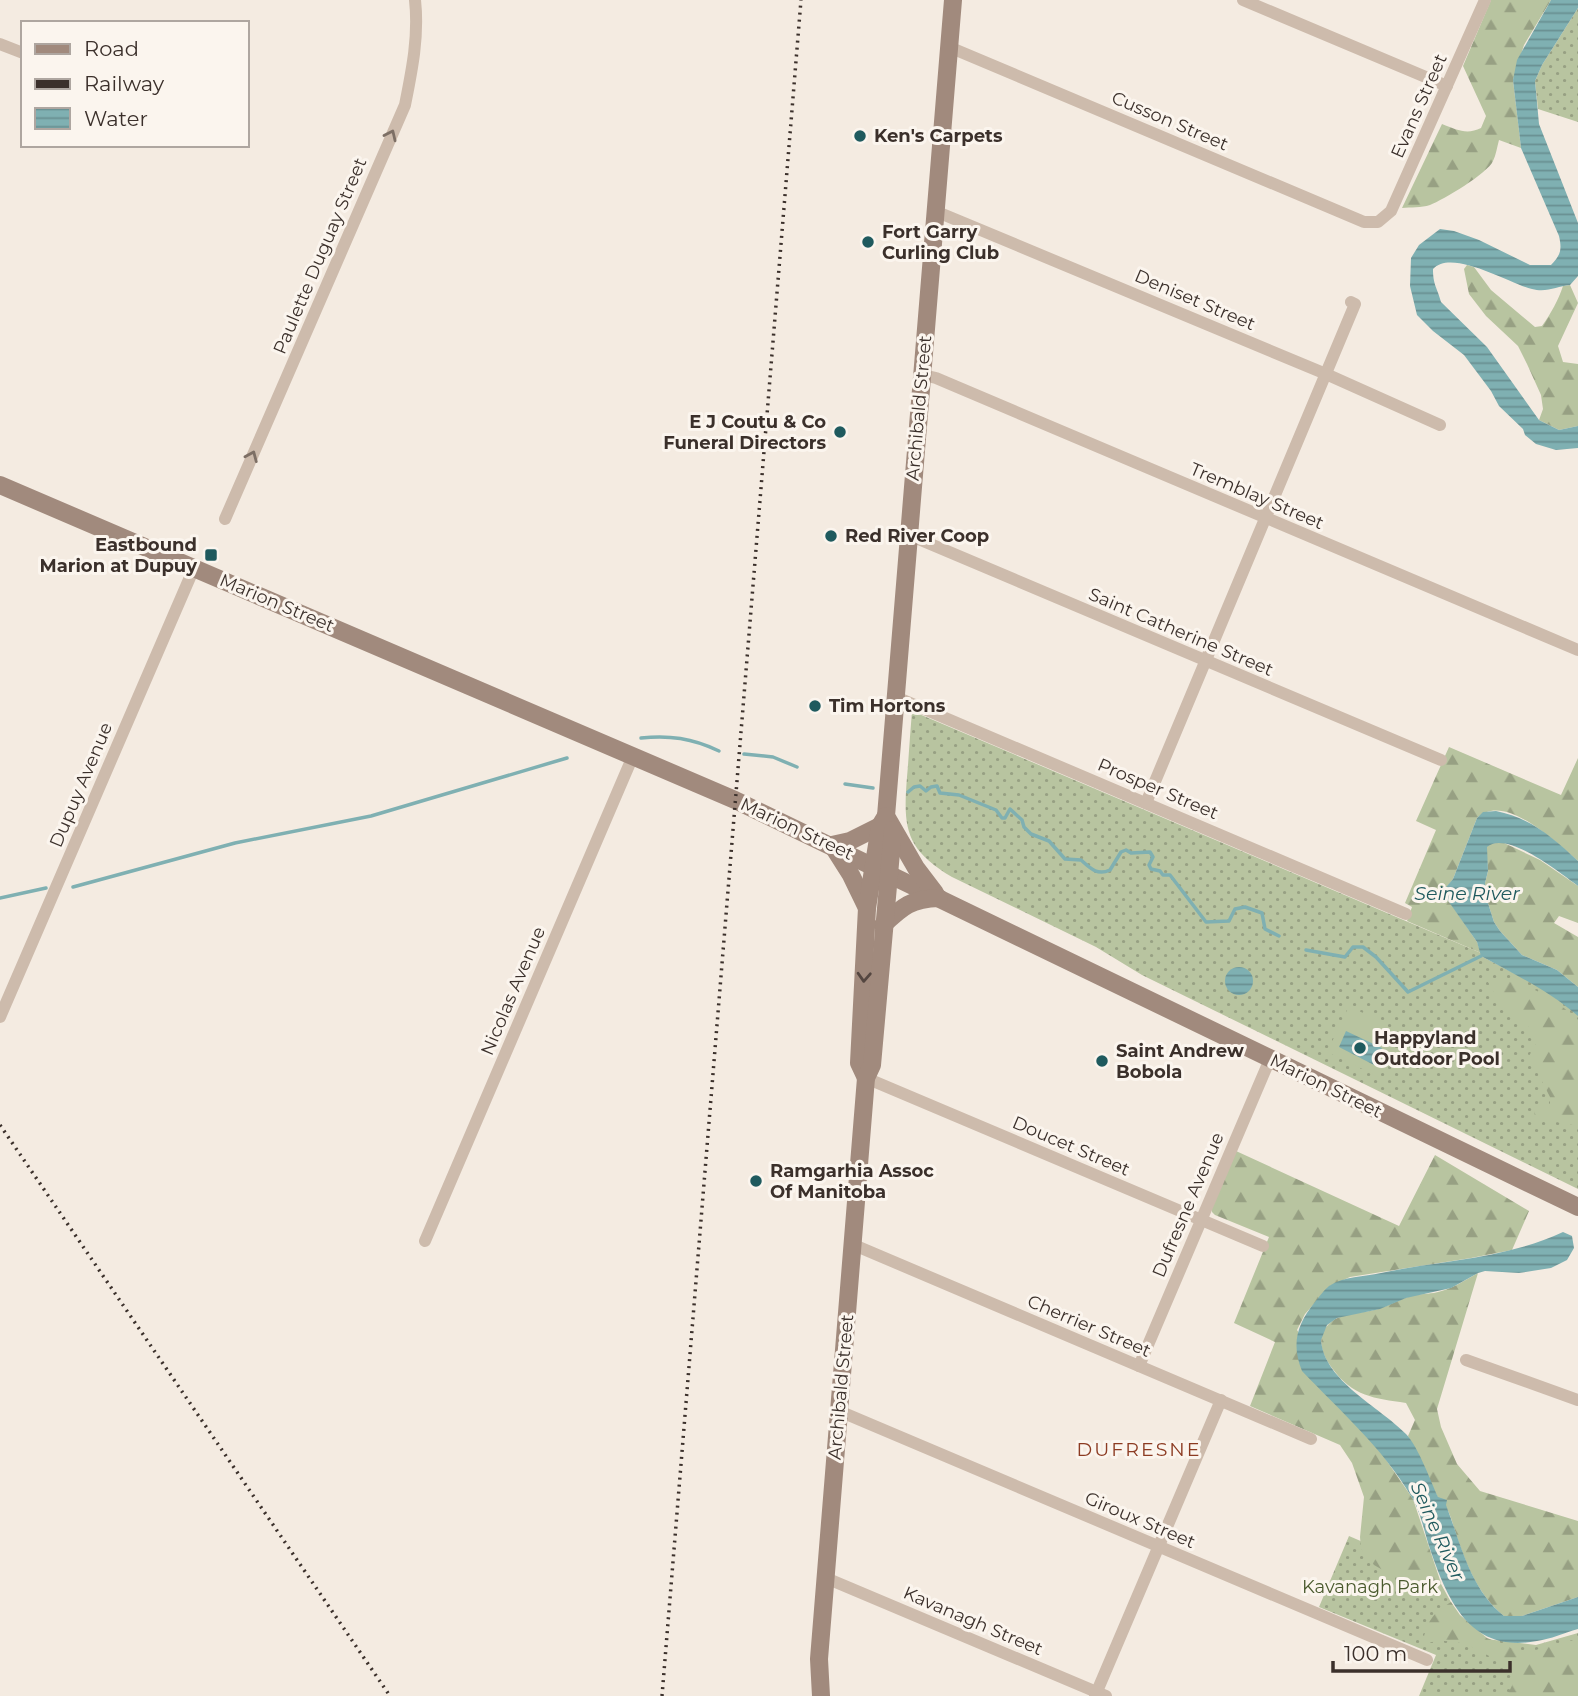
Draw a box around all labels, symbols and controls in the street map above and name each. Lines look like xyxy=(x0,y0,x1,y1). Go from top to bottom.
legend xyxy=(21,21,248,147)
text: Road xyxy=(84,36,139,61)
street label: Evans Street xyxy=(1386,50,1452,162)
text: Railway xyxy=(84,71,165,96)
street label: Cusson Street xyxy=(1108,87,1232,155)
text: Water xyxy=(84,106,148,131)
place label: Ken's Carpets xyxy=(874,125,1003,147)
marker: Ken's Carpets xyxy=(852,128,868,144)
one-way arrow xyxy=(383,130,397,142)
street label: Paulette Duguay Street xyxy=(269,154,371,358)
place label: Fort Garry Curling Club xyxy=(882,221,999,264)
marker: Fort Garry Curling Club xyxy=(860,234,876,250)
street label: Deniset Street xyxy=(1131,265,1259,335)
street label: Archibald Street xyxy=(902,334,936,482)
place label: E J Coutu & Co Funeral Directors xyxy=(663,411,826,454)
marker: E J Coutu & Co Funeral Directors xyxy=(832,424,848,440)
one-way arrow xyxy=(244,451,258,463)
street label: Tremblay Street xyxy=(1187,458,1327,534)
place label: Red River Coop xyxy=(845,525,989,547)
marker: Red River Coop xyxy=(823,528,839,544)
place label: Eastbound Marion at Dupuy xyxy=(39,534,197,577)
marker: Eastbound Marion at Dupuy xyxy=(203,547,219,563)
street label: Marion Street xyxy=(216,569,338,637)
street label: Saint Catherine Street xyxy=(1085,583,1277,681)
place label: Tim Hortons xyxy=(829,695,946,717)
marker: Tim Hortons xyxy=(807,698,823,714)
street label: Dupuy Avenue xyxy=(45,719,117,851)
street label: Prosper Street xyxy=(1094,754,1222,824)
street label: Marion Street xyxy=(737,793,857,865)
water label: Seine River xyxy=(1414,882,1520,905)
street label: Nicolas Avenue xyxy=(476,923,550,1059)
one-way arrow xyxy=(856,971,871,982)
place label: Happyland Outdoor Pool xyxy=(1374,1027,1500,1070)
place label: Saint Andrew Bobola xyxy=(1116,1040,1244,1083)
marker: Happyland Outdoor Pool xyxy=(1352,1040,1368,1056)
street label: Marion Street xyxy=(1266,1049,1386,1123)
marker: Saint Andrew Bobola xyxy=(1094,1053,1110,1069)
street label: Doucet Street xyxy=(1009,1111,1133,1181)
street label: Dufresne Avenue xyxy=(1148,1129,1229,1281)
place label: Ramgarhia Assoc Of Manitoba xyxy=(770,1160,934,1203)
marker: Ramgarhia Assoc Of Manitoba xyxy=(748,1173,764,1189)
street label: Cherrier Street xyxy=(1024,1290,1154,1362)
street label: Archibald Street xyxy=(824,1313,858,1461)
district label: DUFRESNE xyxy=(1076,1438,1202,1461)
water label: Seine River xyxy=(1406,1478,1470,1584)
street label: Giroux Street xyxy=(1081,1487,1199,1553)
park label: Kavanagh Park xyxy=(1302,1576,1438,1598)
street label: Kavanagh Street xyxy=(900,1582,1046,1660)
scale bar xyxy=(1333,1630,1510,1674)
text: 100 m xyxy=(1344,1641,1407,1666)

